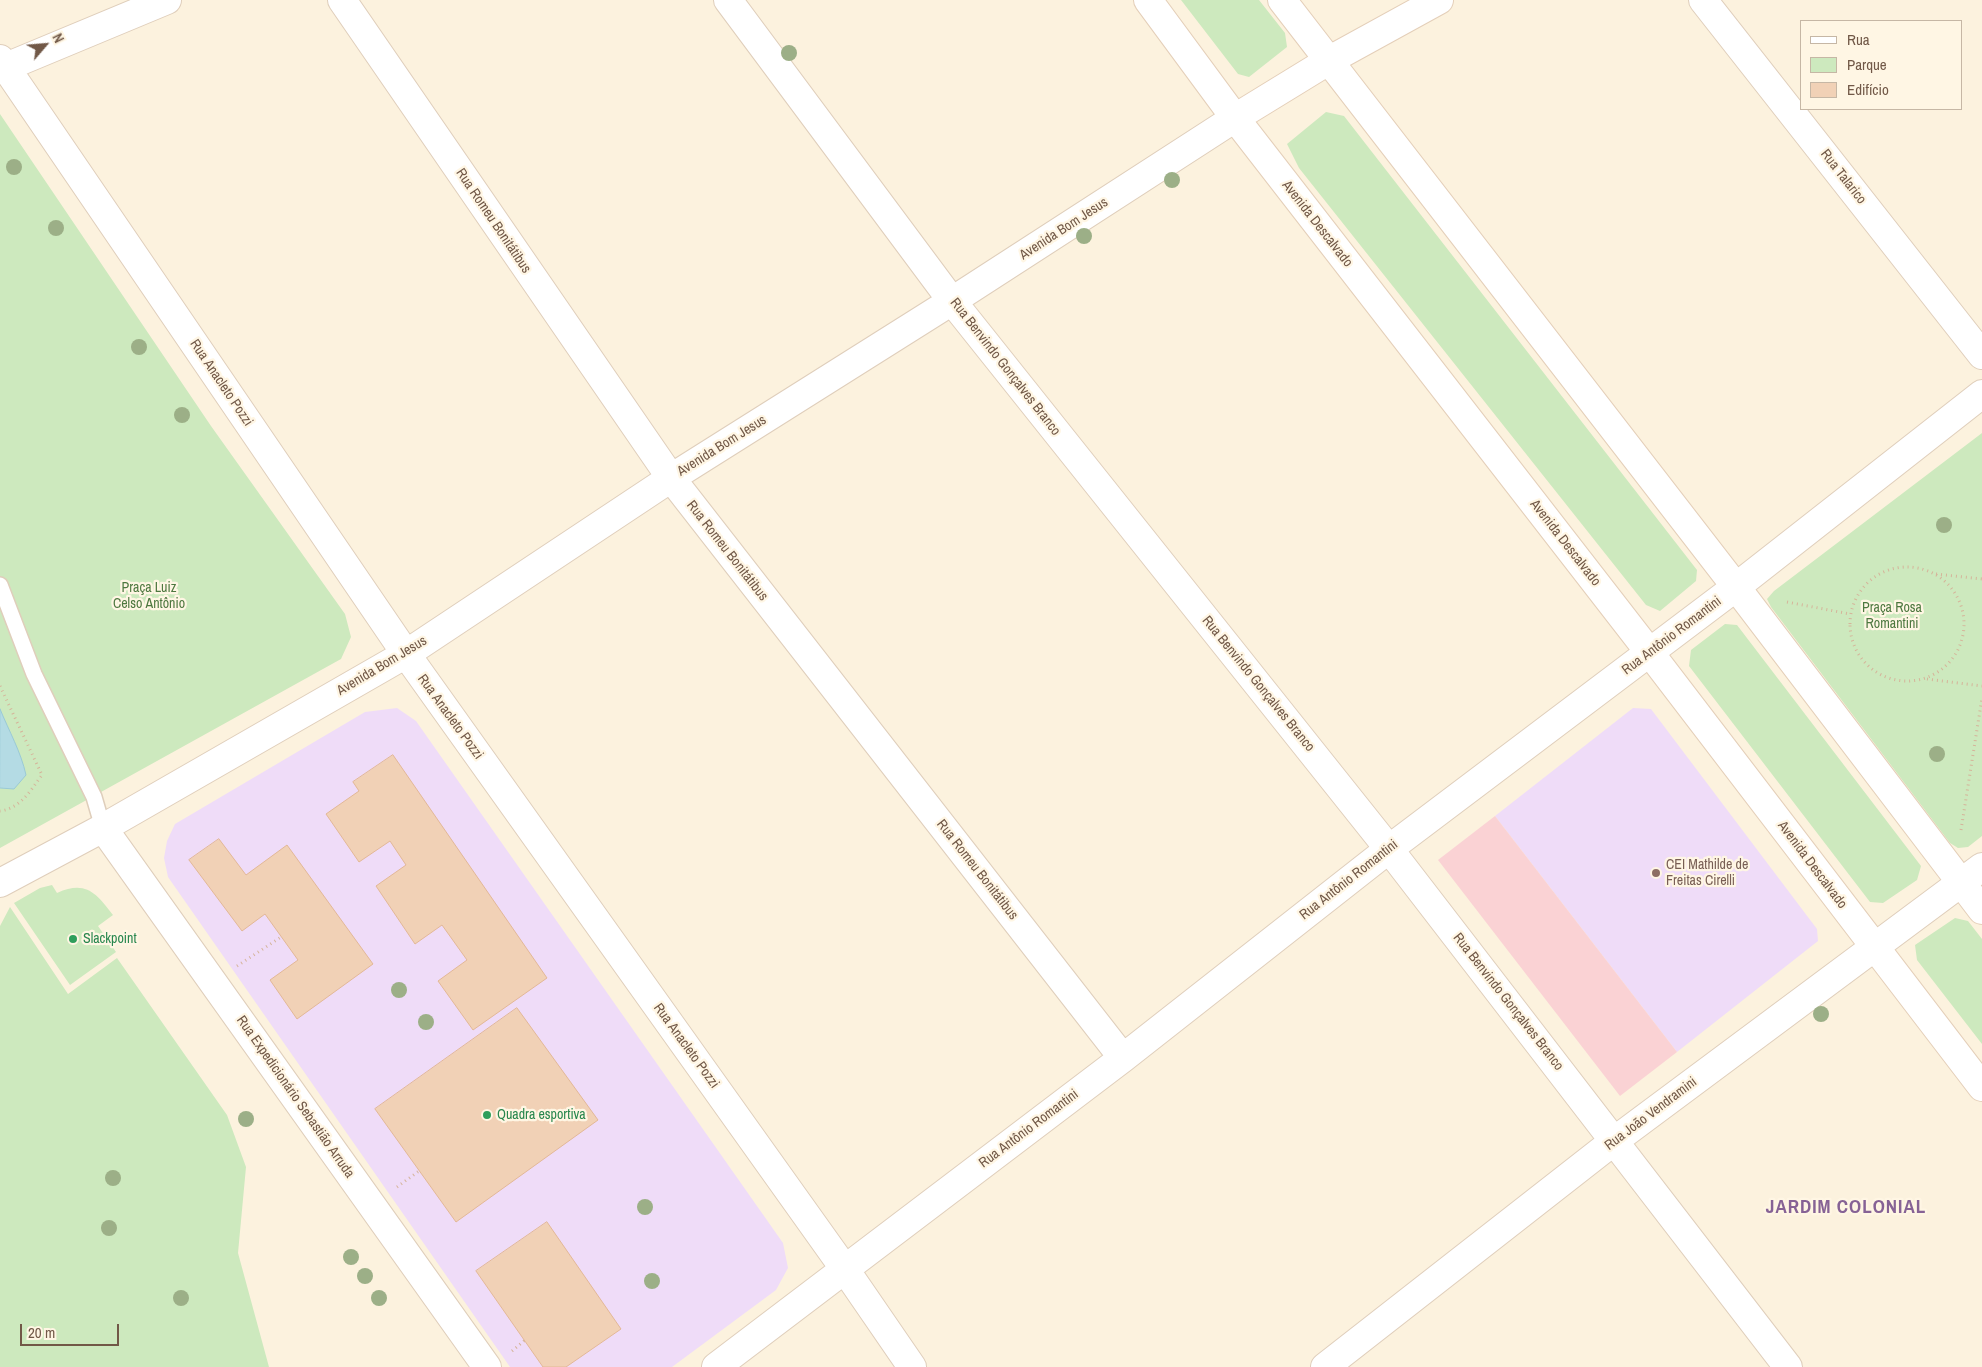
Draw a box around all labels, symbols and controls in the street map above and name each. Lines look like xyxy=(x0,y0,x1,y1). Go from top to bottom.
north arrow xyxy=(20,20,70,70)
legend xyxy=(1800,20,1962,110)
text: Rua xyxy=(1847,29,1870,50)
text: N xyxy=(48,30,68,46)
text: Parque xyxy=(1847,54,1887,75)
text: Edifício xyxy=(1847,79,1889,100)
street label: Rua Talarico xyxy=(1816,146,1870,208)
street label: Rua Romeu Bonitátibus xyxy=(452,166,534,276)
street label: Avenida Descalvado xyxy=(1278,177,1356,271)
street label: Avenida Bom Jesus xyxy=(1017,194,1111,264)
street label: Rua Benvindo Gonçalves Branco xyxy=(946,295,1064,439)
street label: Rua Anacleto Pozzi xyxy=(186,337,256,429)
street label: Avenida Bom Jesus xyxy=(674,412,770,480)
street label: Avenida Descalvado xyxy=(1526,496,1604,590)
street label: Rua Romeu Bonitátibus xyxy=(683,498,771,604)
park label: Praça Luiz Celso Antônio xyxy=(113,580,185,612)
street label: Rua Antônio Romantini xyxy=(1619,593,1725,679)
park label: Praça Rosa Romantini xyxy=(1862,600,1922,632)
street label: Rua Benvindo Gonçalves Branco xyxy=(1198,613,1318,755)
street label: Avenida Bom Jesus xyxy=(334,633,430,699)
street label: Rua Anacleto Pozzi xyxy=(414,671,486,763)
street label: Rua Romeu Bonitátibus xyxy=(933,817,1021,923)
street label: Avenida Descalvado xyxy=(1774,818,1850,912)
street label: Rua Antônio Romantini xyxy=(1297,836,1401,924)
place label: CEI Mathilde de Freitas Cirelli xyxy=(1666,857,1748,890)
marker: CEI Mathilde de Freitas Cirelli xyxy=(1650,867,1662,879)
street label: Rua Benvindo Gonçalves Branco xyxy=(1449,930,1567,1074)
place label: Slackpoint xyxy=(83,931,137,947)
marker: Slackpoint xyxy=(67,933,79,945)
street label: Rua Anacleto Pozzi xyxy=(650,1000,722,1092)
street label: Rua Expedicionário Sebastião Arruda xyxy=(232,1013,358,1181)
street label: Rua João Vendramini xyxy=(1602,1074,1700,1154)
street label: Rua Antônio Romantini xyxy=(976,1086,1082,1172)
place label: Quadra esportiva xyxy=(497,1107,586,1123)
marker: Quadra esportiva xyxy=(481,1109,493,1121)
district label: JARDIM COLONIAL xyxy=(1764,1197,1928,1219)
scale bar xyxy=(22,1314,121,1346)
text: 20 m xyxy=(28,1322,55,1343)

